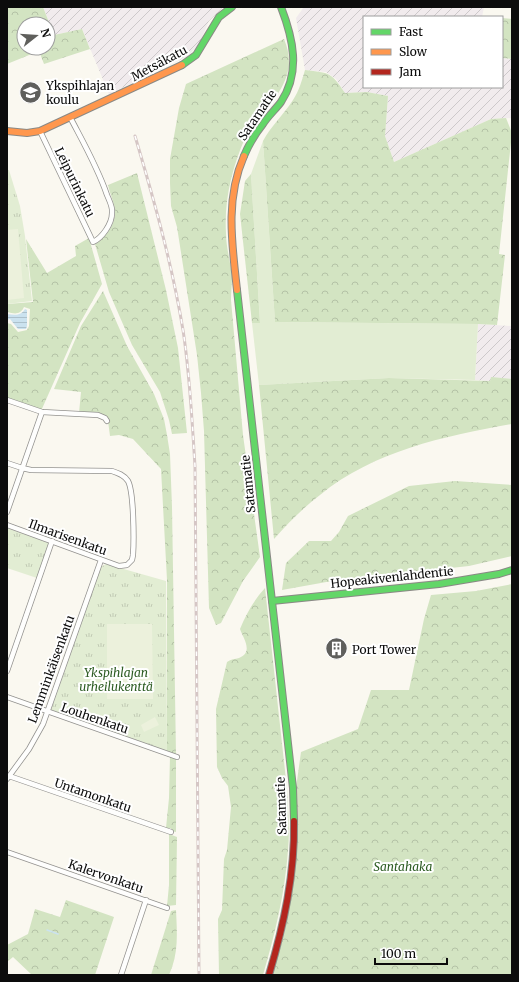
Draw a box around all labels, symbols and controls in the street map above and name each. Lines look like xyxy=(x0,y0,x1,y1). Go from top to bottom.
north arrow xyxy=(16,16,56,56)
legend xyxy=(363,16,503,88)
text: Fast xyxy=(399,24,423,39)
text: N xyxy=(38,27,54,40)
street label: Metsäkatu xyxy=(128,42,190,84)
text: Slow xyxy=(399,44,428,59)
text: Jam xyxy=(398,64,422,79)
place label: Ykspihlajan koulu xyxy=(45,78,114,107)
school or university icon: Ykspihlajan koulu xyxy=(17,79,43,105)
street label: Satamatie xyxy=(235,87,279,143)
street label: Leipurinkatu xyxy=(52,145,99,220)
street label: Satamatie xyxy=(238,454,258,514)
street label: Ilmarisenkatu xyxy=(27,516,110,558)
street label: Hopeakivenlahdentie xyxy=(330,563,454,591)
street label: Lemminkäisenkatu xyxy=(25,613,78,725)
building icon: Port Tower xyxy=(323,636,349,662)
place label: Port Tower xyxy=(352,642,417,657)
park label: Ykspihlajan urheilukenttä xyxy=(79,665,153,694)
street label: Louhenkatu xyxy=(59,699,131,737)
street label: Untamonkatu xyxy=(52,775,134,815)
street label: Satamatie xyxy=(272,777,290,835)
street label: Kalervonkatu xyxy=(66,856,146,896)
park label: Santahaka xyxy=(374,859,433,874)
scale bar xyxy=(375,940,447,966)
text: 100 m xyxy=(381,946,416,961)

